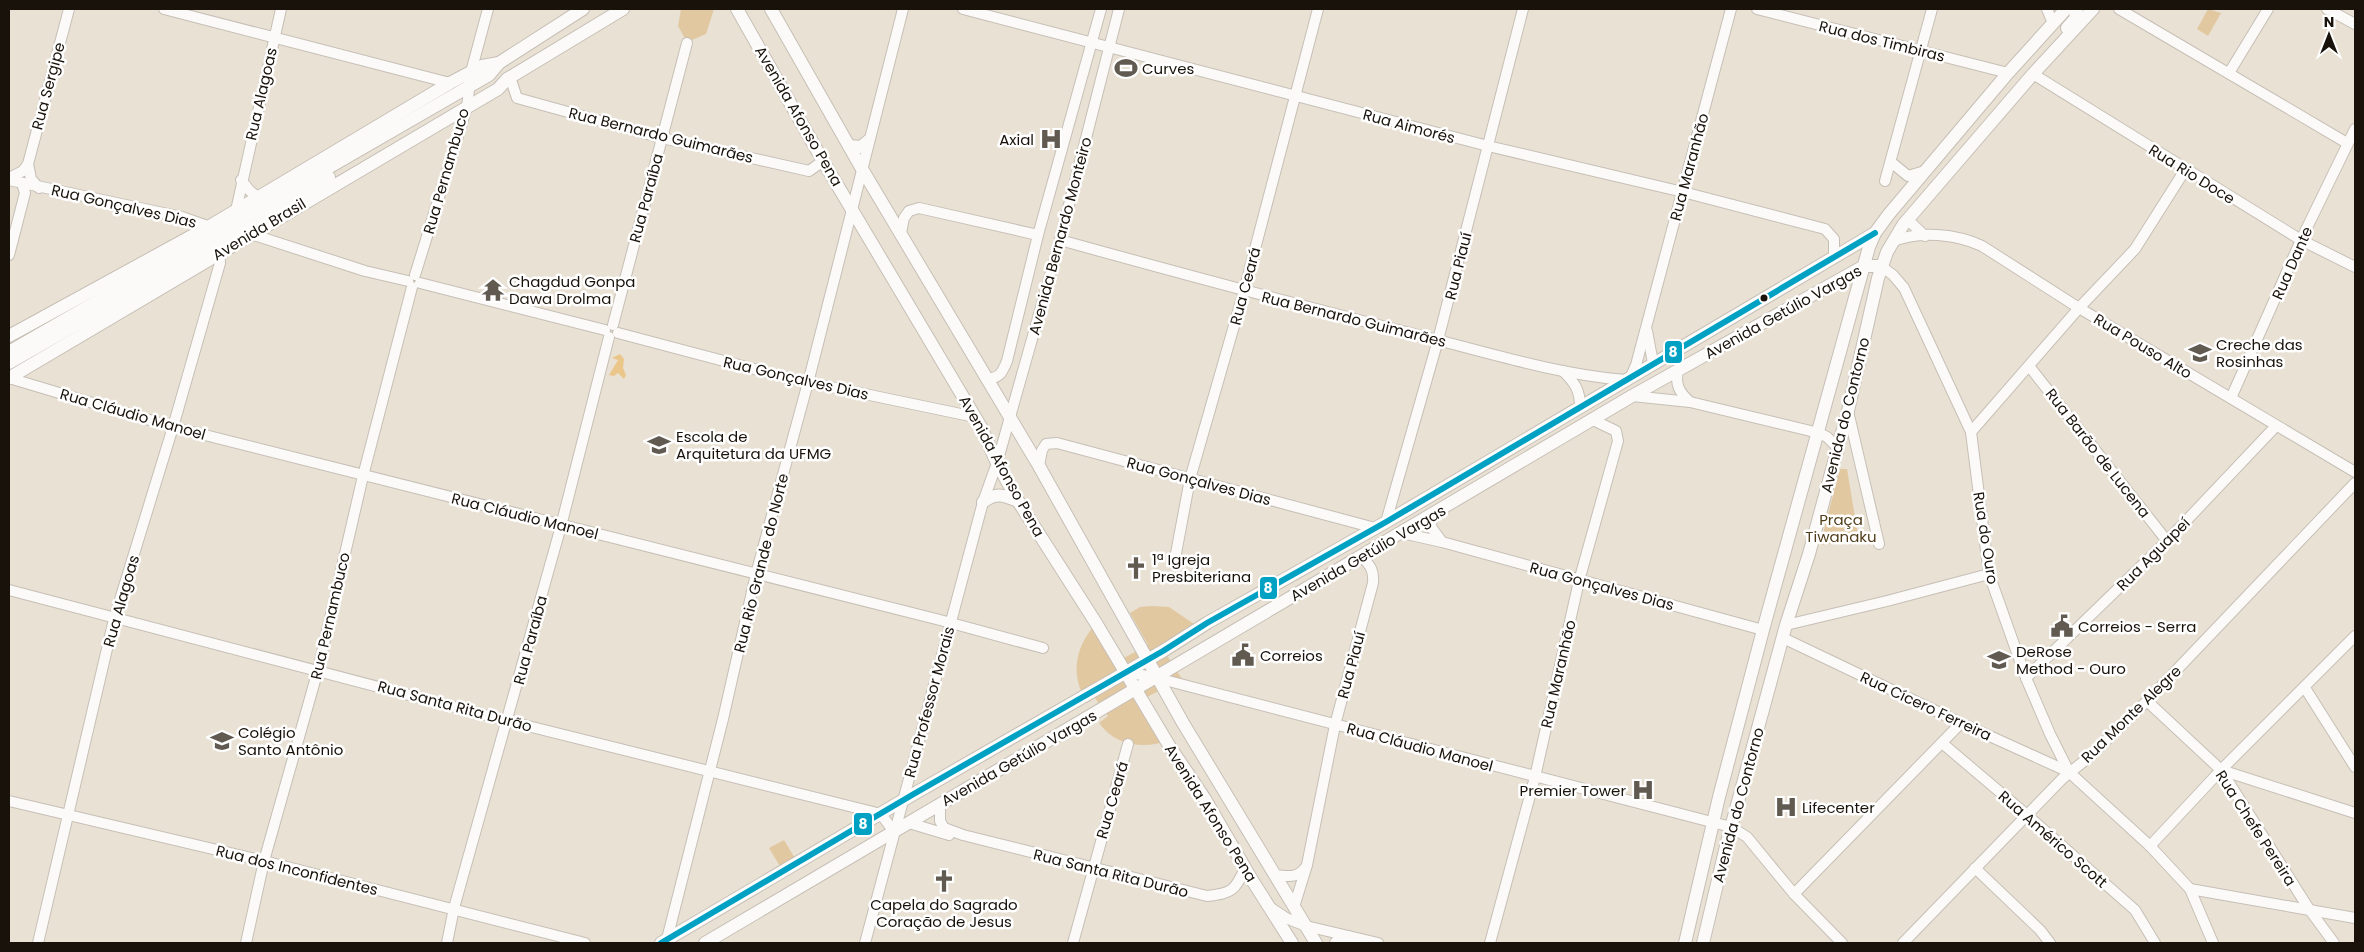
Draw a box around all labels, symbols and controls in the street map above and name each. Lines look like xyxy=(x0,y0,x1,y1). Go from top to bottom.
north arrow xyxy=(2304,10,2354,60)
text: N xyxy=(2324,12,2334,32)
street label: Rua dos Timbiras xyxy=(1817,15,1947,67)
street label: Rua Sergipe xyxy=(26,40,70,132)
street label: Avenida Afonso Pena xyxy=(750,42,848,190)
street label: Rua Alagoas xyxy=(240,45,282,142)
sports icon: Curves xyxy=(1113,55,1139,81)
place label: Curves xyxy=(1142,58,1194,79)
street label: Rua Bernardo Guimarães xyxy=(567,102,756,168)
street label: Rua Aimorés xyxy=(1361,104,1457,148)
street label: Rua Pernambuco xyxy=(418,106,474,236)
street label: Rua Maranhão xyxy=(1665,111,1713,223)
hospital icon: Axial xyxy=(1038,126,1064,152)
place label: Axial xyxy=(999,129,1034,150)
street label: Avenida Bernardo Monteiro xyxy=(1023,135,1097,337)
street label: Rua Rio Doce xyxy=(2145,139,2239,209)
street label: Rua Paraíba xyxy=(624,151,668,245)
street label: Rua Gonçalves Dias xyxy=(49,179,199,233)
street label: Avenida Brasil xyxy=(208,193,310,265)
street label: Rua Dante xyxy=(2267,223,2317,303)
street label: Rua Piauí xyxy=(1440,230,1477,302)
street label: Rua Ceará xyxy=(1225,245,1265,327)
street label: Avenida Getúlio Vargas xyxy=(1701,260,1865,364)
place label: Chagdud Gonpa Dawa Drolma xyxy=(509,271,636,309)
temple icon: Chagdud Gonpa Dawa Drolma xyxy=(480,277,506,303)
street label: Rua Bernardo Guimarães xyxy=(1260,286,1449,352)
unlabelled marker xyxy=(1759,293,1769,303)
street label: Rua Pouso Alto xyxy=(2090,308,2196,384)
place label: Creche das Rosinhas xyxy=(2216,334,2303,372)
street label: Avenida do Contorno xyxy=(1815,335,1875,495)
line badge: 8 xyxy=(1664,340,1683,364)
school or university icon: Creche das Rosinhas xyxy=(2187,340,2213,366)
text: 8 xyxy=(1668,342,1678,362)
street label: Rua Gonçalves Dias xyxy=(721,351,871,405)
street label: Rua Cláudio Manoel xyxy=(58,383,208,445)
street label: Rua Barão de Lucena xyxy=(2041,384,2155,522)
street label: Avenida Afonso Pena xyxy=(954,391,1050,541)
place label: Escola de Arquitetura da UFMG xyxy=(676,426,832,464)
school or university icon: Escola de Arquitetura da UFMG xyxy=(646,432,672,458)
street label: Rua Gonçalves Dias xyxy=(1125,452,1274,510)
street label: Rua Rio Grande do Norte xyxy=(729,471,793,655)
street label: Rua Cláudio Manoel xyxy=(449,488,601,544)
street label: Rua do Ouro xyxy=(1968,490,2004,586)
street label: Avenida Getúlio Vargas xyxy=(1286,500,1450,606)
park label: Praça Tiwanaku xyxy=(1805,509,1877,547)
street label: Rua Aguapeí xyxy=(2112,512,2195,595)
place label: 1ª Igreja Presbiteriana xyxy=(1152,549,1251,587)
street label: Rua Pernambuco xyxy=(305,550,355,682)
street label: Rua Alagoas xyxy=(98,553,144,649)
church icon: 1ª Igreja Presbiteriana xyxy=(1123,555,1149,581)
street label: Rua Gonçalves Dias xyxy=(1528,557,1677,615)
line badge: 8 xyxy=(1259,576,1278,600)
text: 8 xyxy=(1263,578,1273,598)
street label: Rua Paraíba xyxy=(508,593,552,687)
public building icon: Correios - Serra xyxy=(2049,613,2075,639)
place label: Correios - Serra xyxy=(2078,616,2197,637)
street label: Rua Maranhão xyxy=(1535,618,1581,730)
street label: Rua Professor Morais xyxy=(899,624,959,780)
street label: Rua Piauí xyxy=(1332,629,1370,701)
place label: DeRose Method - Ouro xyxy=(2016,641,2126,679)
public building icon: Correios xyxy=(1230,642,1256,668)
place label: Correios xyxy=(1260,645,1323,666)
school or university icon: DeRose Method - Ouro xyxy=(1986,647,2012,673)
street label: Rua Monte Alegre xyxy=(2076,661,2186,767)
street label: Rua Cícero Ferreira xyxy=(1857,666,1995,746)
street label: Rua Santa Rita Durão xyxy=(375,675,535,737)
street label: Avenida Getúlio Vargas xyxy=(937,705,1101,811)
street label: Rua Cláudio Manoel xyxy=(1345,717,1495,777)
place label: Colégio Santo Antônio xyxy=(238,722,343,760)
street label: Avenida do Contorno xyxy=(1707,725,1769,885)
school or university icon: Colégio Santo Antônio xyxy=(209,728,235,754)
street label: Avenida Afonso Pena xyxy=(1160,740,1262,886)
street label: Rua Ceará xyxy=(1091,759,1133,841)
street label: Rua Chefe Pereira xyxy=(2211,766,2301,890)
hospital icon: Premier Tower xyxy=(1630,777,1656,803)
place label: Premier Tower xyxy=(1519,780,1626,801)
street label: Rua Américo Scott xyxy=(1994,786,2112,892)
hospital icon: Lifecenter xyxy=(1773,794,1799,820)
place label: Lifecenter xyxy=(1802,797,1875,818)
line badge: 8 xyxy=(853,812,873,836)
text: 8 xyxy=(858,814,868,834)
street label: Rua dos Inconfidentes xyxy=(214,840,380,900)
street label: Rua Santa Rita Durão xyxy=(1031,844,1191,902)
church icon: Capela do Sagrado Coração de Jesus xyxy=(931,868,957,894)
place label: Capela do Sagrado Coração de Jesus xyxy=(870,894,1018,932)

